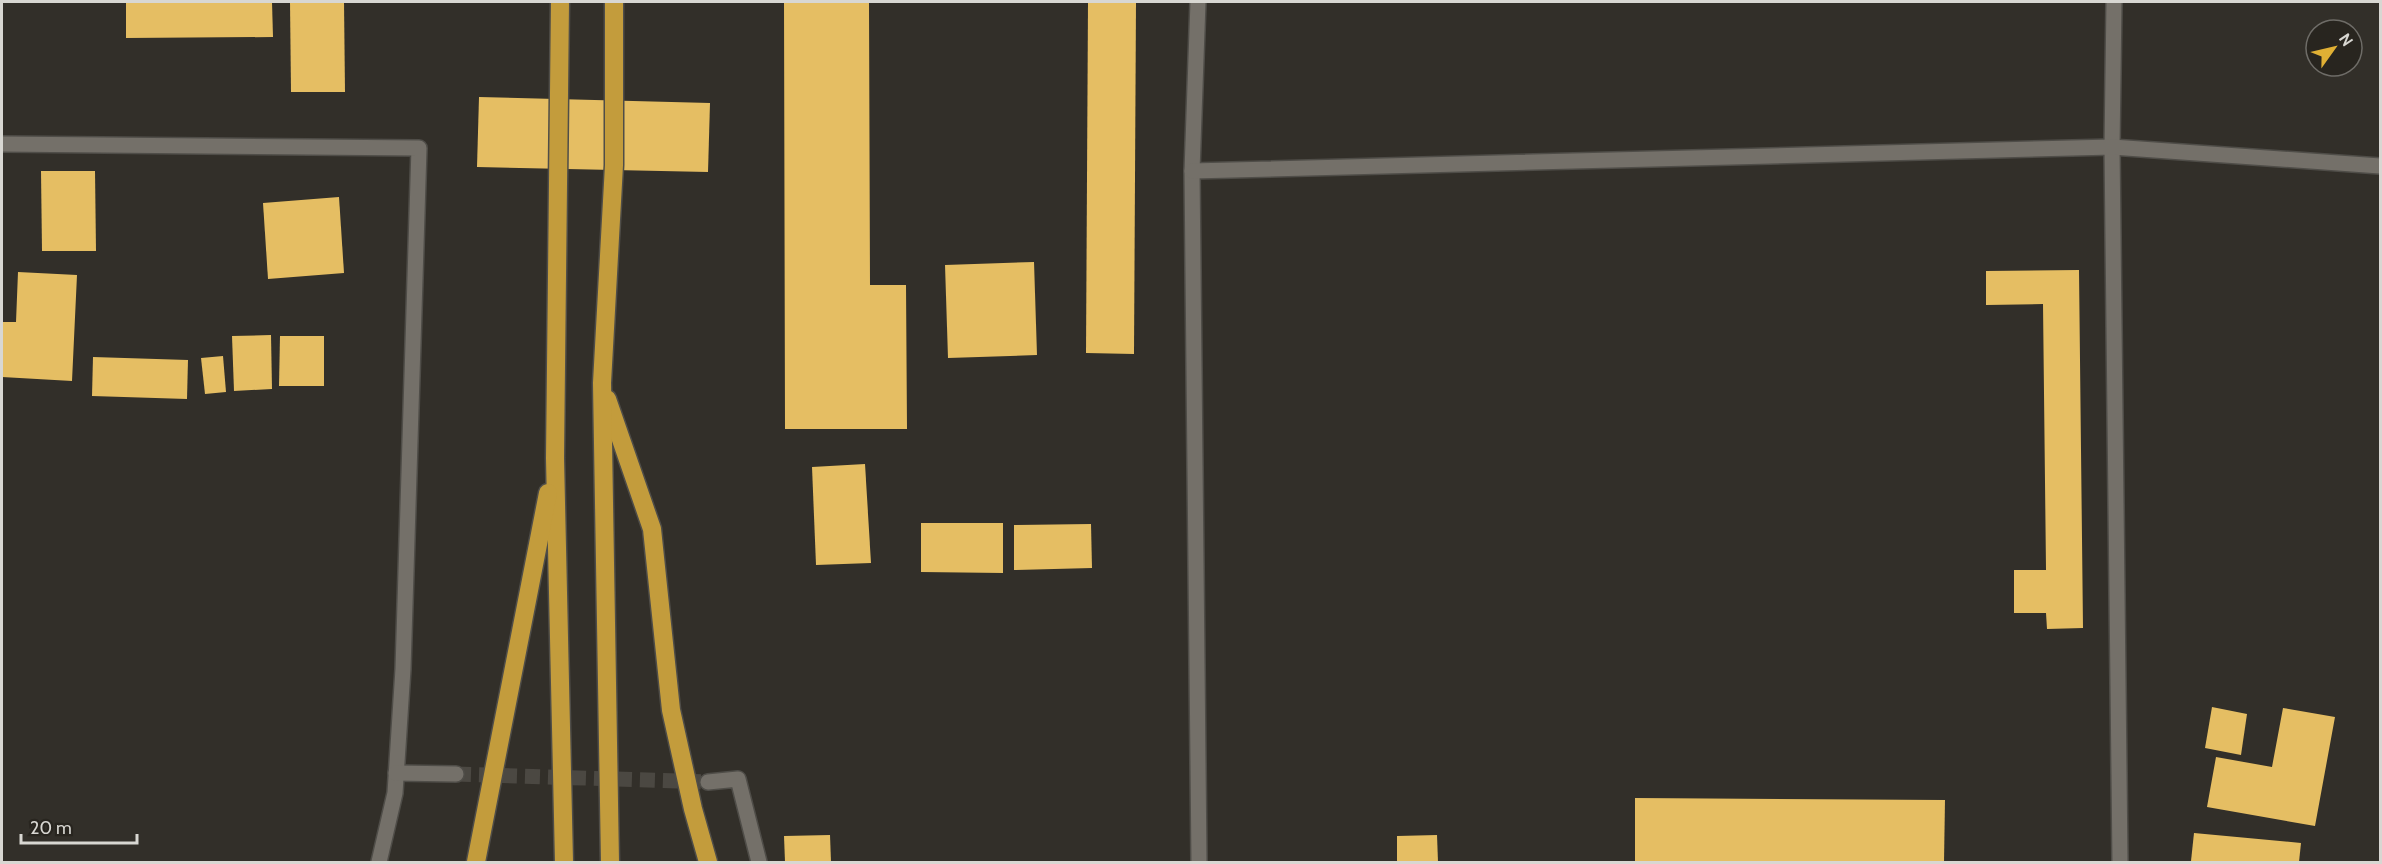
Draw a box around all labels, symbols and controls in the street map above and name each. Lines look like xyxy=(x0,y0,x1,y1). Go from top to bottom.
north arrow xyxy=(2304,18,2364,78)
text: N xyxy=(2335,30,2357,50)
scale bar xyxy=(21,807,136,845)
text: 20 m xyxy=(30,817,72,839)

